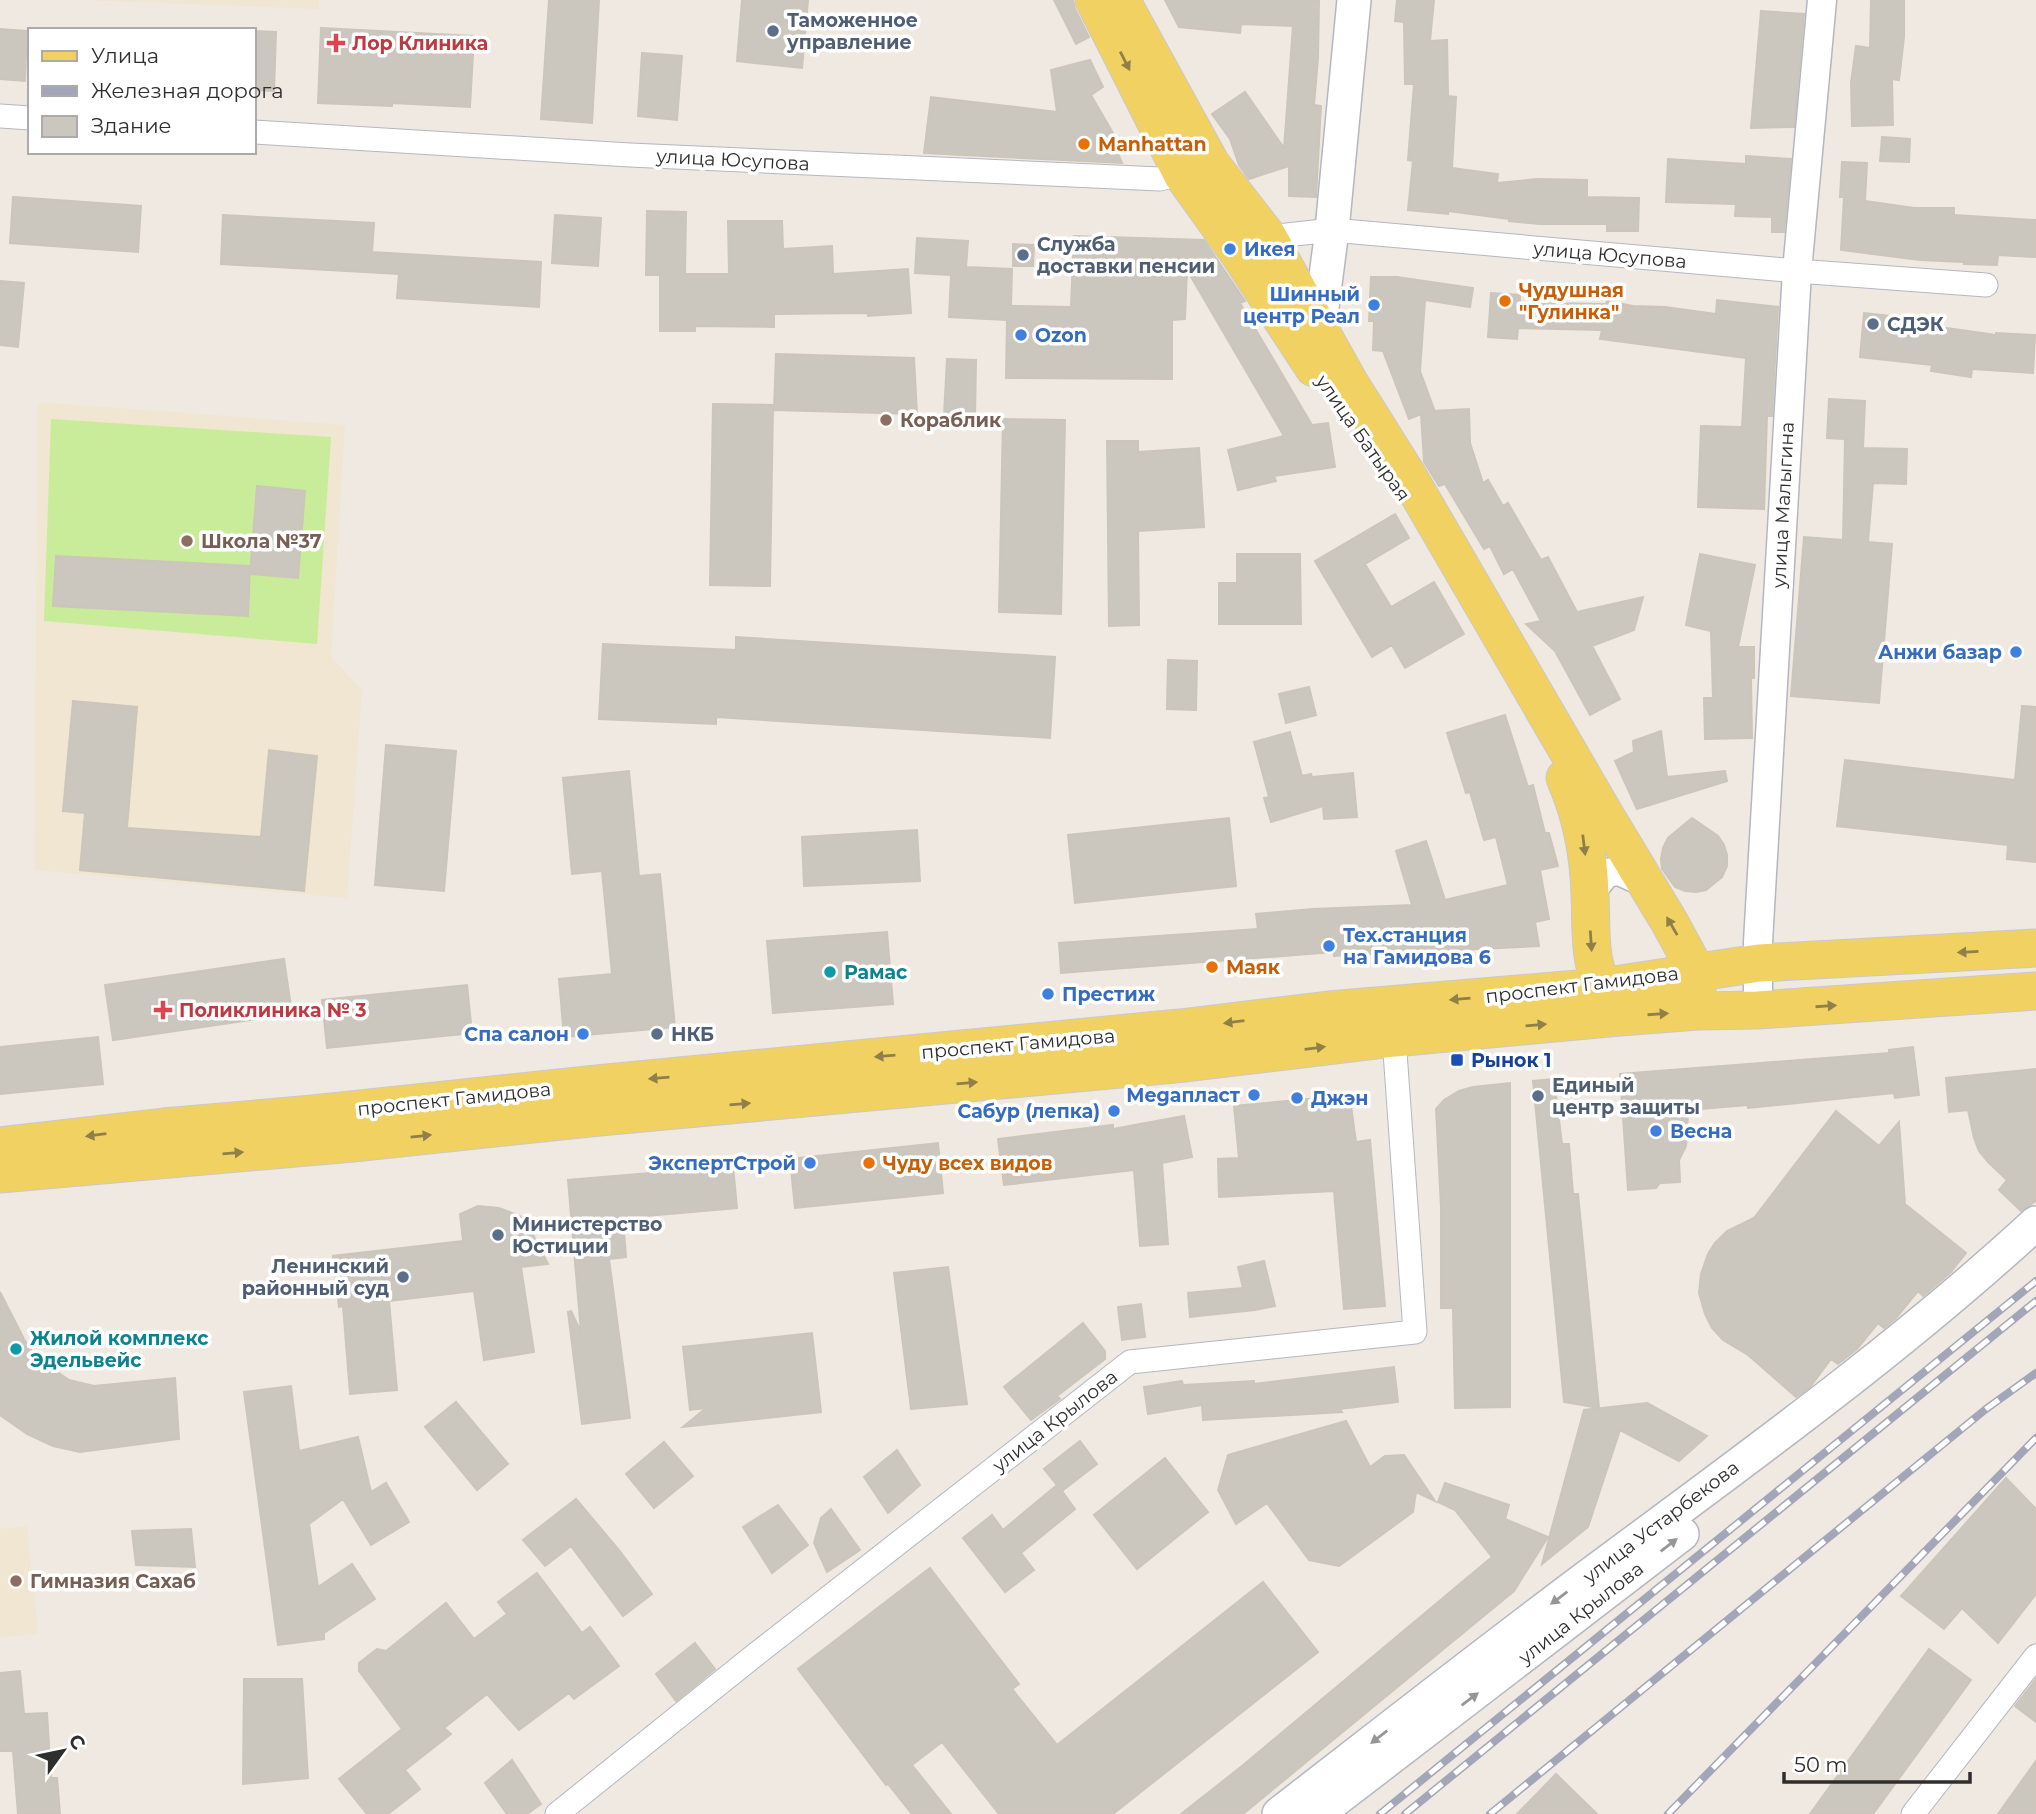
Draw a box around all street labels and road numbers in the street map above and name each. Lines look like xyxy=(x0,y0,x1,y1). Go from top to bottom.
street label: улица Юсупова xyxy=(655,144,810,176)
street label: улица Юсупова xyxy=(1531,237,1688,273)
street label: улица Батырая xyxy=(1310,370,1415,505)
street label: улица Малыгина xyxy=(1767,421,1799,590)
street label: проспект Гамидова xyxy=(1484,962,1680,1008)
street label: проспект Гамидова xyxy=(920,1024,1116,1064)
street label: проспект Гамидова xyxy=(356,1077,552,1121)
street label: улица Крылова xyxy=(987,1365,1122,1478)
street label: улица Устарбекова xyxy=(1578,1456,1744,1589)
street label: улица Крылова xyxy=(1513,1557,1648,1670)

